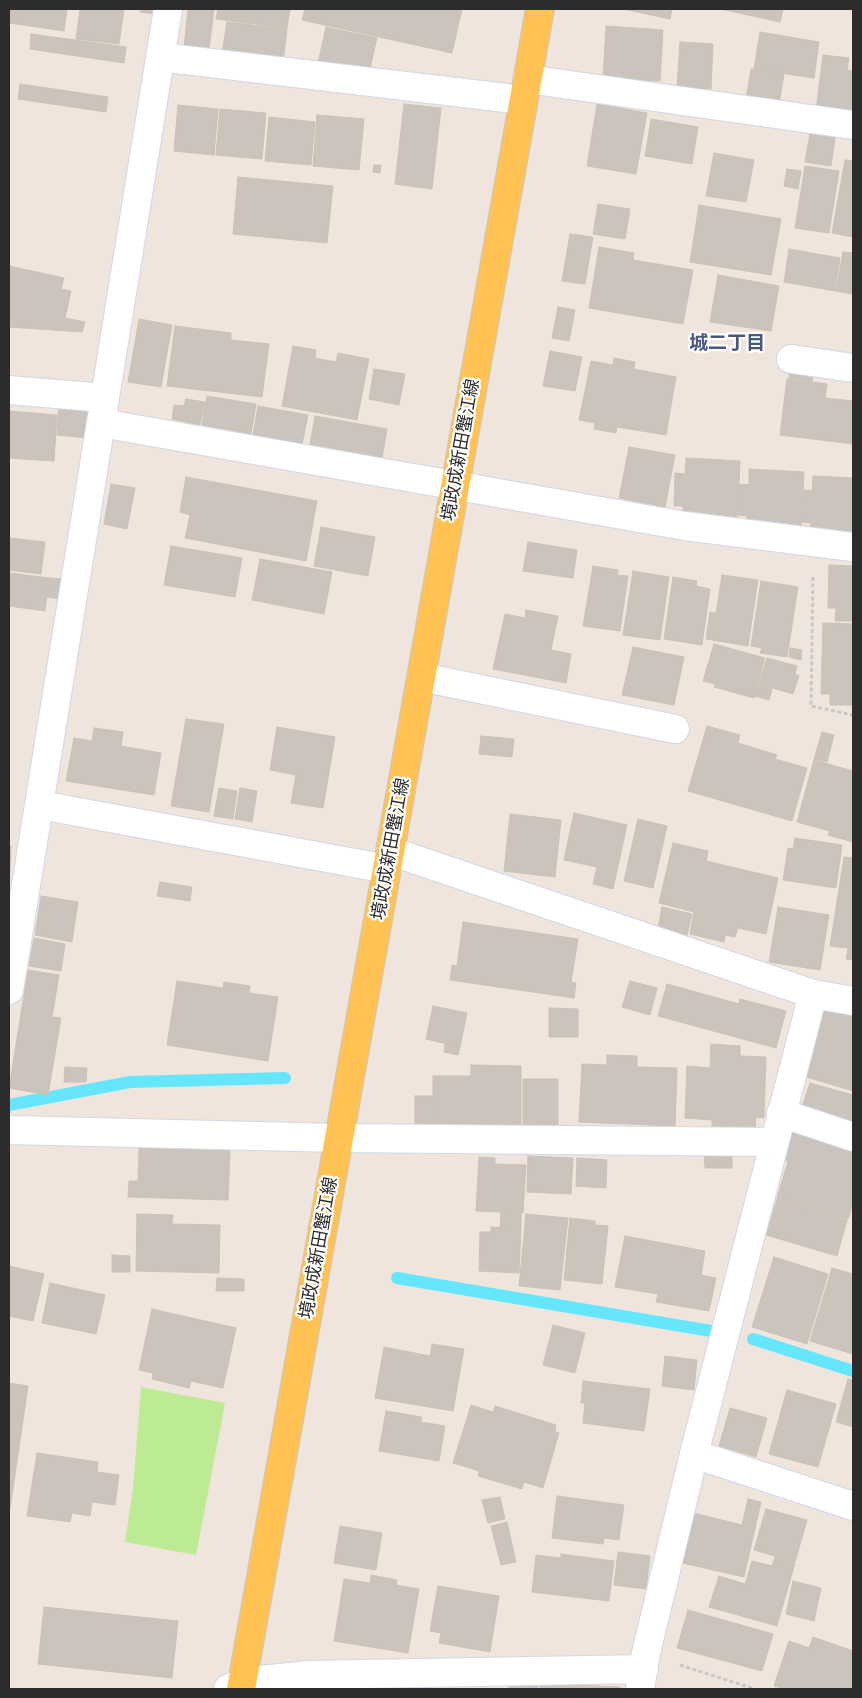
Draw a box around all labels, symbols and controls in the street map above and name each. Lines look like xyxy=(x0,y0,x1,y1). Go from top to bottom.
district label: 城二丁目 xyxy=(689,333,765,355)
street label: 境政成新田蟹江線 xyxy=(438,377,484,523)
street label: 境政成新田蟹江線 xyxy=(368,776,414,922)
street label: 境政成新田蟹江線 xyxy=(296,1175,342,1321)

